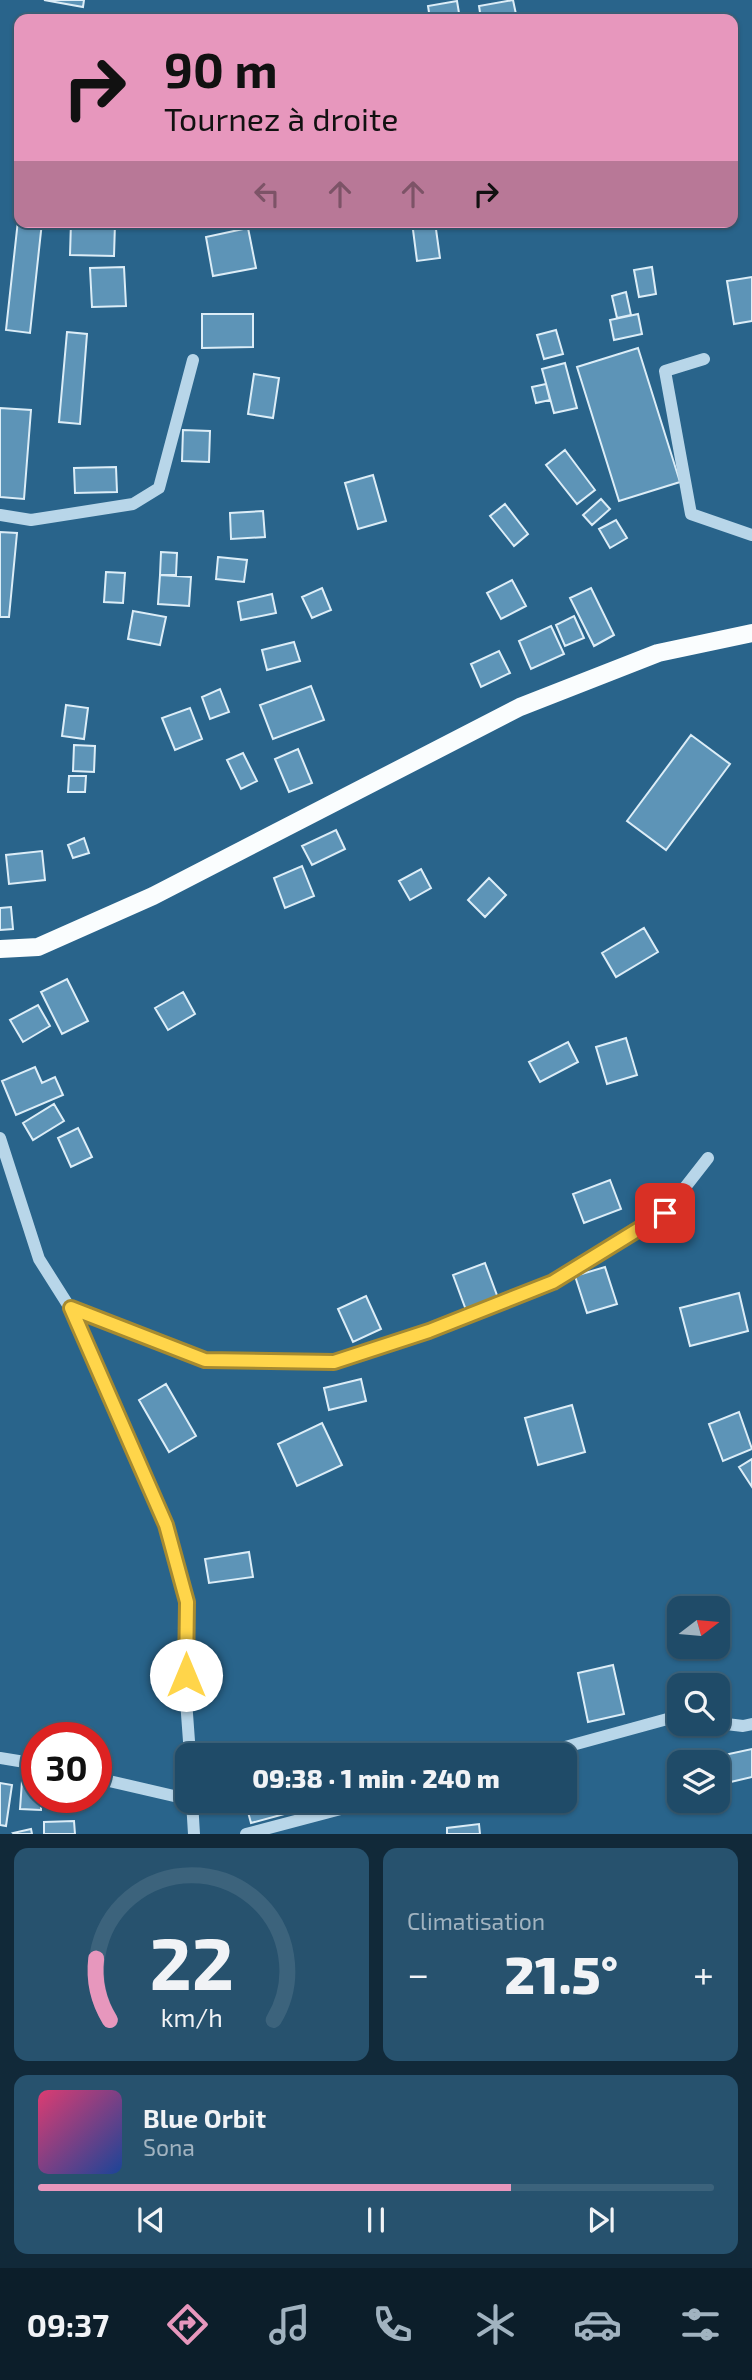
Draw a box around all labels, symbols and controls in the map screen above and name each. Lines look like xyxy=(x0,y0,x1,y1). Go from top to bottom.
text: 90 m xyxy=(164,39,278,98)
icon: right xyxy=(49,42,140,133)
text: Tournez à droite xyxy=(164,99,398,137)
icon: left xyxy=(248,175,286,213)
icon: ahead xyxy=(321,175,359,213)
icon: ahead xyxy=(394,175,432,213)
icon: right xyxy=(467,175,505,213)
pin xyxy=(635,1183,695,1243)
icon: arrive xyxy=(646,1194,684,1232)
north arrow xyxy=(667,1596,730,1659)
map controls xyxy=(667,1596,730,1813)
position arrow xyxy=(149,1638,223,1712)
button: search xyxy=(667,1673,730,1736)
speed limit sign: 30 xyxy=(21,1722,112,1813)
button: layers xyxy=(667,1750,730,1813)
text: 09:38 · 1 min · 240 m xyxy=(252,1762,500,1793)
text: Climatisation xyxy=(407,1907,545,1935)
text: 22 xyxy=(149,1918,234,2006)
text: 21.5° xyxy=(504,1942,618,2004)
text: − xyxy=(407,1950,429,1996)
text: + xyxy=(693,1950,714,1996)
text: km/h xyxy=(160,2002,223,2032)
text: Blue Orbit xyxy=(143,2102,266,2133)
text: Sona xyxy=(143,2133,195,2161)
icon: previous xyxy=(132,2201,170,2239)
icon: pause xyxy=(357,2201,395,2239)
icon: next xyxy=(582,2201,620,2239)
icon: directions xyxy=(163,2300,212,2349)
icon: music xyxy=(265,2300,314,2349)
icon: phone xyxy=(368,2300,417,2349)
icon: climate xyxy=(471,2300,520,2349)
icon: car xyxy=(573,2300,622,2349)
icon: filters xyxy=(676,2300,725,2349)
text: 09:37 xyxy=(27,2305,109,2343)

